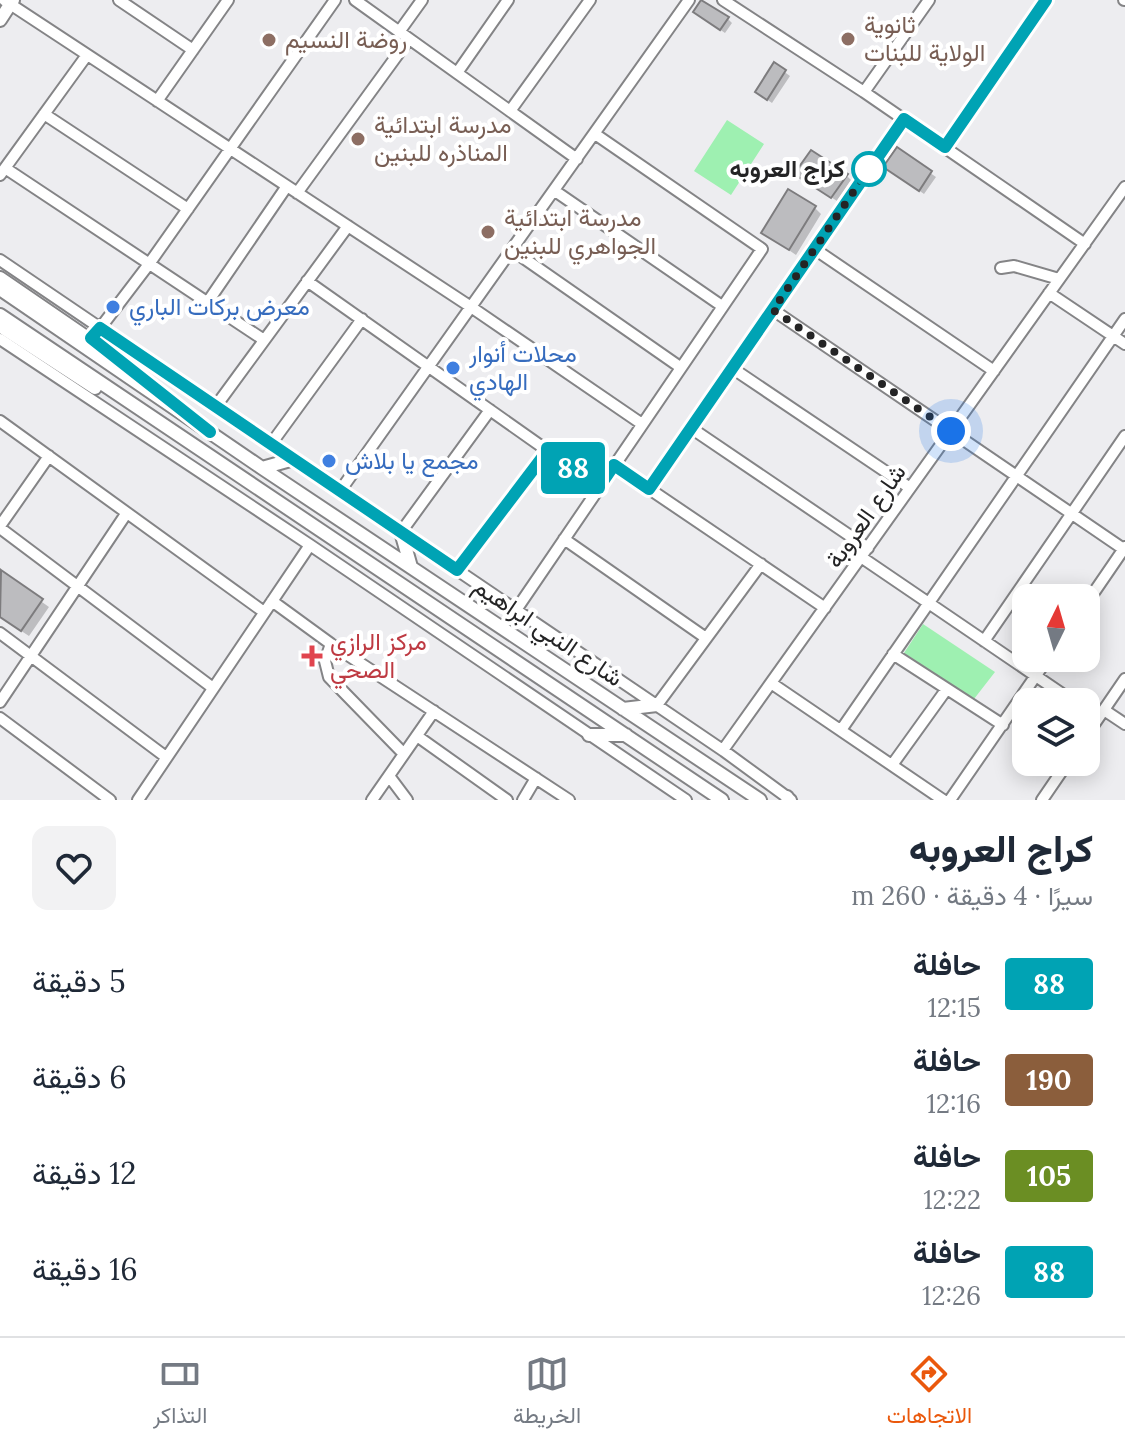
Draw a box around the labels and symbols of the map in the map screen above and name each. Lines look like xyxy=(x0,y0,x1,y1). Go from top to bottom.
place label: ثانوية الولاية للبنات xyxy=(864,9,985,68)
place label: روضة النسيم xyxy=(285,24,407,56)
marker: ثانوية الولاية للبنات xyxy=(839,30,857,48)
marker: روضة النسيم xyxy=(260,31,278,49)
place label: مدرسة ابتدائية المناذره للبنين xyxy=(374,109,512,168)
marker: مدرسة ابتدائية المناذره للبنين xyxy=(349,130,367,148)
marker: كراج العروبه xyxy=(852,152,886,186)
place label: كراج العروبه xyxy=(730,153,845,185)
place label: مدرسة ابتدائية الجواهري للبنين xyxy=(504,202,656,265)
marker: مدرسة ابتدائية الجواهري للبنين xyxy=(479,223,497,241)
place label: معرض بركات الباري xyxy=(129,291,310,326)
marker: معرض بركات الباري xyxy=(104,298,122,316)
place label: محلات أنوار الهادي xyxy=(468,338,577,401)
marker: محلات أنوار الهادي xyxy=(444,359,462,377)
your location xyxy=(931,411,971,451)
line badge: 88 xyxy=(537,442,609,494)
place label: مجمع يا بلاش xyxy=(345,445,479,478)
marker: مجمع يا بلاش xyxy=(320,452,338,470)
street label: شارع العروبة xyxy=(819,458,913,574)
street label: شارع النبي ابراهيم xyxy=(465,570,629,696)
north arrow xyxy=(1012,584,1100,672)
place label: مركز الرازي الصحي xyxy=(330,626,427,689)
marker: مركز الرازي الصحي xyxy=(301,645,323,667)

